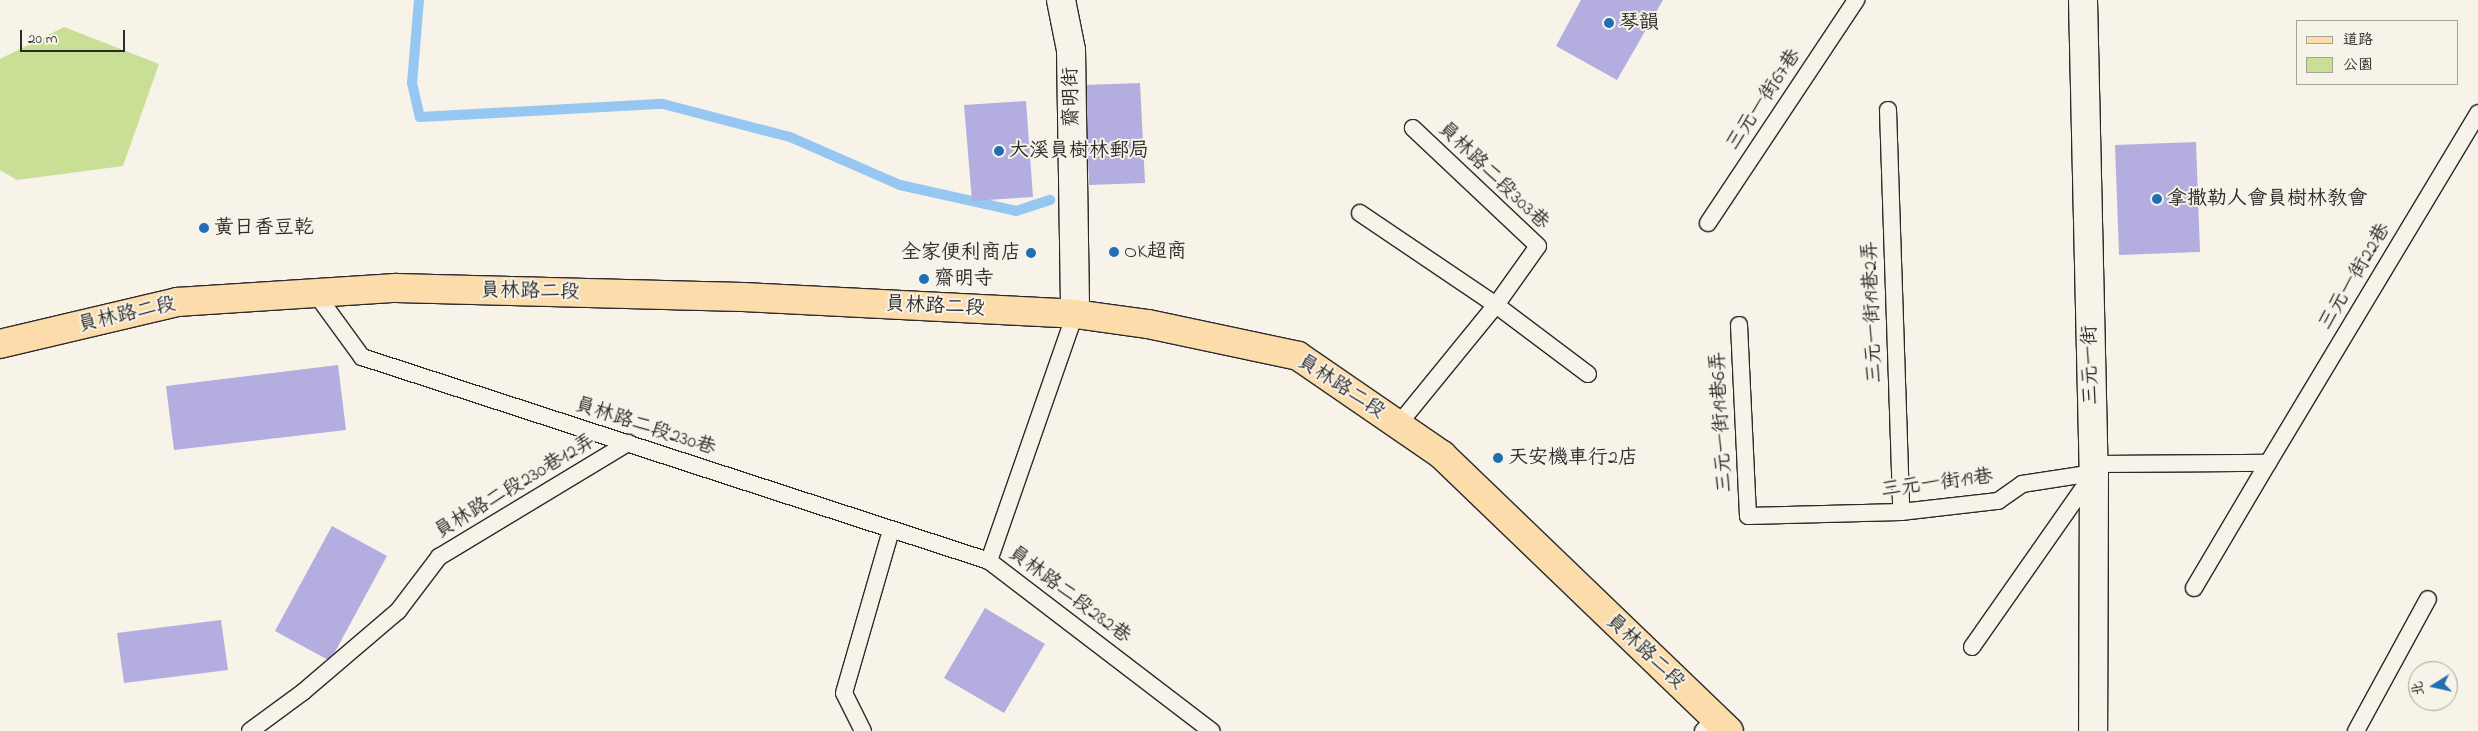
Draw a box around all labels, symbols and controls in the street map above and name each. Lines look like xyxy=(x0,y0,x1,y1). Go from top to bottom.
place label: 琴韻 xyxy=(1619,11,1659,35)
marker: 琴韻 xyxy=(1603,17,1615,29)
scale bar xyxy=(22,20,128,52)
legend xyxy=(2296,20,2458,85)
text: 20 m xyxy=(28,28,57,50)
text: 道路 xyxy=(2343,29,2373,51)
street label: 三元一街67巷 xyxy=(1721,45,1807,155)
text: 公園 xyxy=(2343,54,2373,76)
street label: 齋明街 xyxy=(1059,67,1085,127)
street label: 員林路二段303巷 xyxy=(1432,117,1554,235)
place label: 大溪員樹林郵局 xyxy=(1009,139,1149,163)
marker: 大溪員樹林郵局 xyxy=(993,145,1005,157)
place label: 拿撒勒人會員樹林教會 xyxy=(2167,187,2367,211)
marker: 拿撒勒人會員樹林教會 xyxy=(2151,193,2163,205)
place label: 黃日香豆乾 xyxy=(214,216,314,240)
street label: 三元一街22巷 xyxy=(2314,219,2396,335)
marker: 黃日香豆乾 xyxy=(198,222,210,234)
place label: OK超商 xyxy=(1124,240,1187,264)
street label: 三元一街19巷2弄 xyxy=(1859,240,1887,384)
place label: 全家便利商店 xyxy=(901,241,1021,265)
marker: OK超商 xyxy=(1108,246,1120,258)
marker: 全家便利商店 xyxy=(1025,247,1037,259)
place label: 齋明寺 xyxy=(934,267,994,291)
marker: 齋明寺 xyxy=(918,273,930,285)
street label: 員林路二段 xyxy=(480,279,580,305)
street label: 員林路二段 xyxy=(76,292,178,338)
street label: 員林路二段 xyxy=(884,292,986,322)
street label: 三元一街 xyxy=(2078,325,2104,405)
street label: 員林路二段 xyxy=(1293,350,1389,424)
street label: 三元一街19巷6弄 xyxy=(1706,351,1738,493)
street label: 員林路二段230巷 xyxy=(571,393,719,461)
street label: 員林路二段230巷12弄 xyxy=(430,430,600,544)
place label: 天安機車行2店 xyxy=(1508,446,1638,470)
marker: 天安機車行2店 xyxy=(1492,452,1504,464)
street label: 三元一街19巷 xyxy=(1880,465,1994,503)
street label: 員林路二段282巷 xyxy=(1003,541,1135,649)
street label: 員林路二段 xyxy=(1600,609,1690,695)
north arrow xyxy=(2408,661,2458,711)
text: 北 xyxy=(2407,680,2430,697)

